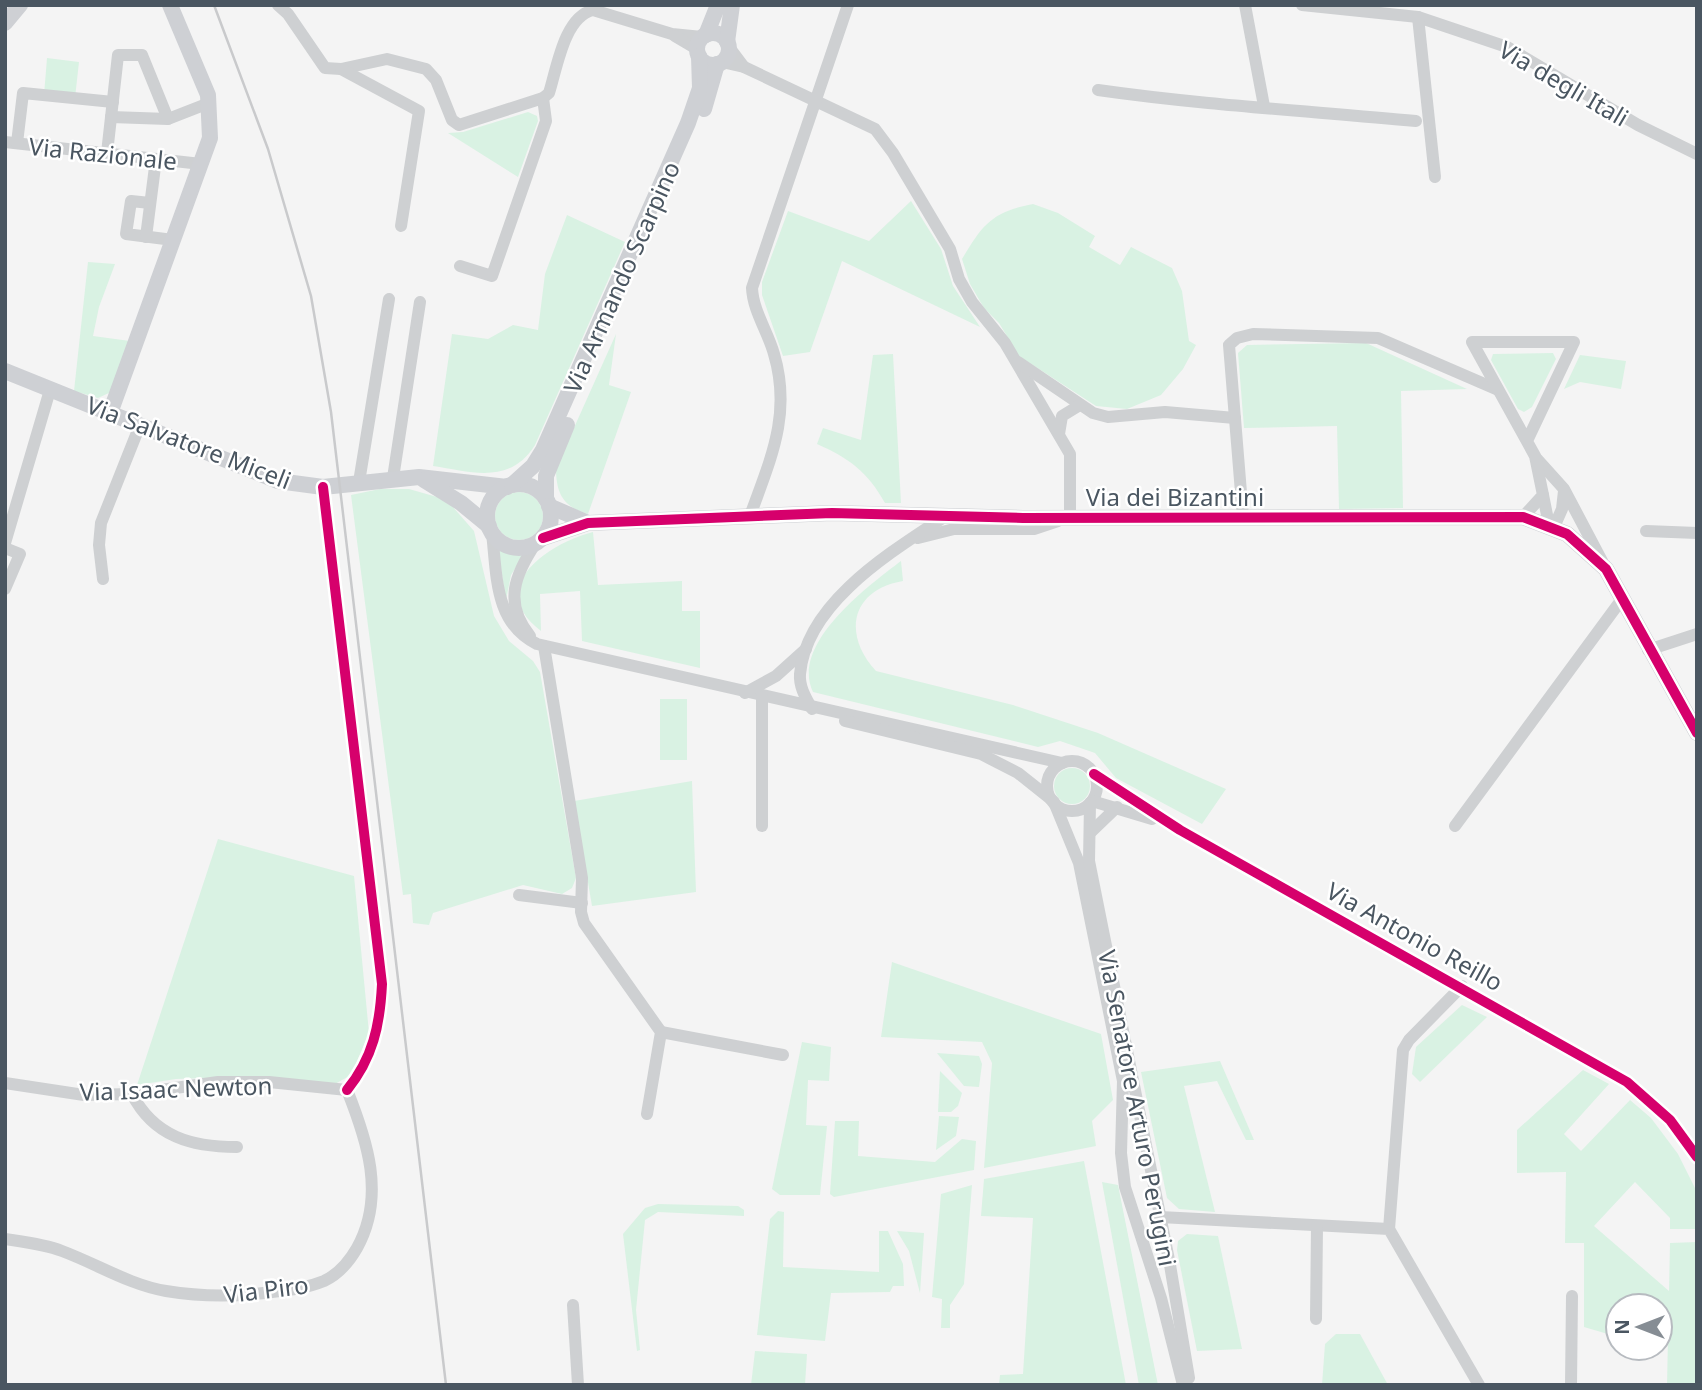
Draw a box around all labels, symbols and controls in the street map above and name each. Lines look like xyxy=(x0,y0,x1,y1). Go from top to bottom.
street label: Via degli Itali xyxy=(1493,33,1635,133)
street label: Via Razionale xyxy=(27,129,179,177)
street label: Via Armando Scarpino xyxy=(555,156,687,398)
street label: Via Salvatore Miceli xyxy=(82,388,296,496)
street label: Via dei Bizantini xyxy=(1086,480,1264,513)
street label: Via Antonio Reillo xyxy=(1321,874,1509,998)
street label: Via Senatore Arturo Perugini xyxy=(1091,947,1185,1269)
street label: Via Isaac Newton xyxy=(79,1068,273,1108)
street label: Via Piro xyxy=(222,1267,310,1311)
north arrow xyxy=(1604,1292,1674,1362)
text: N xyxy=(1609,1319,1635,1335)

